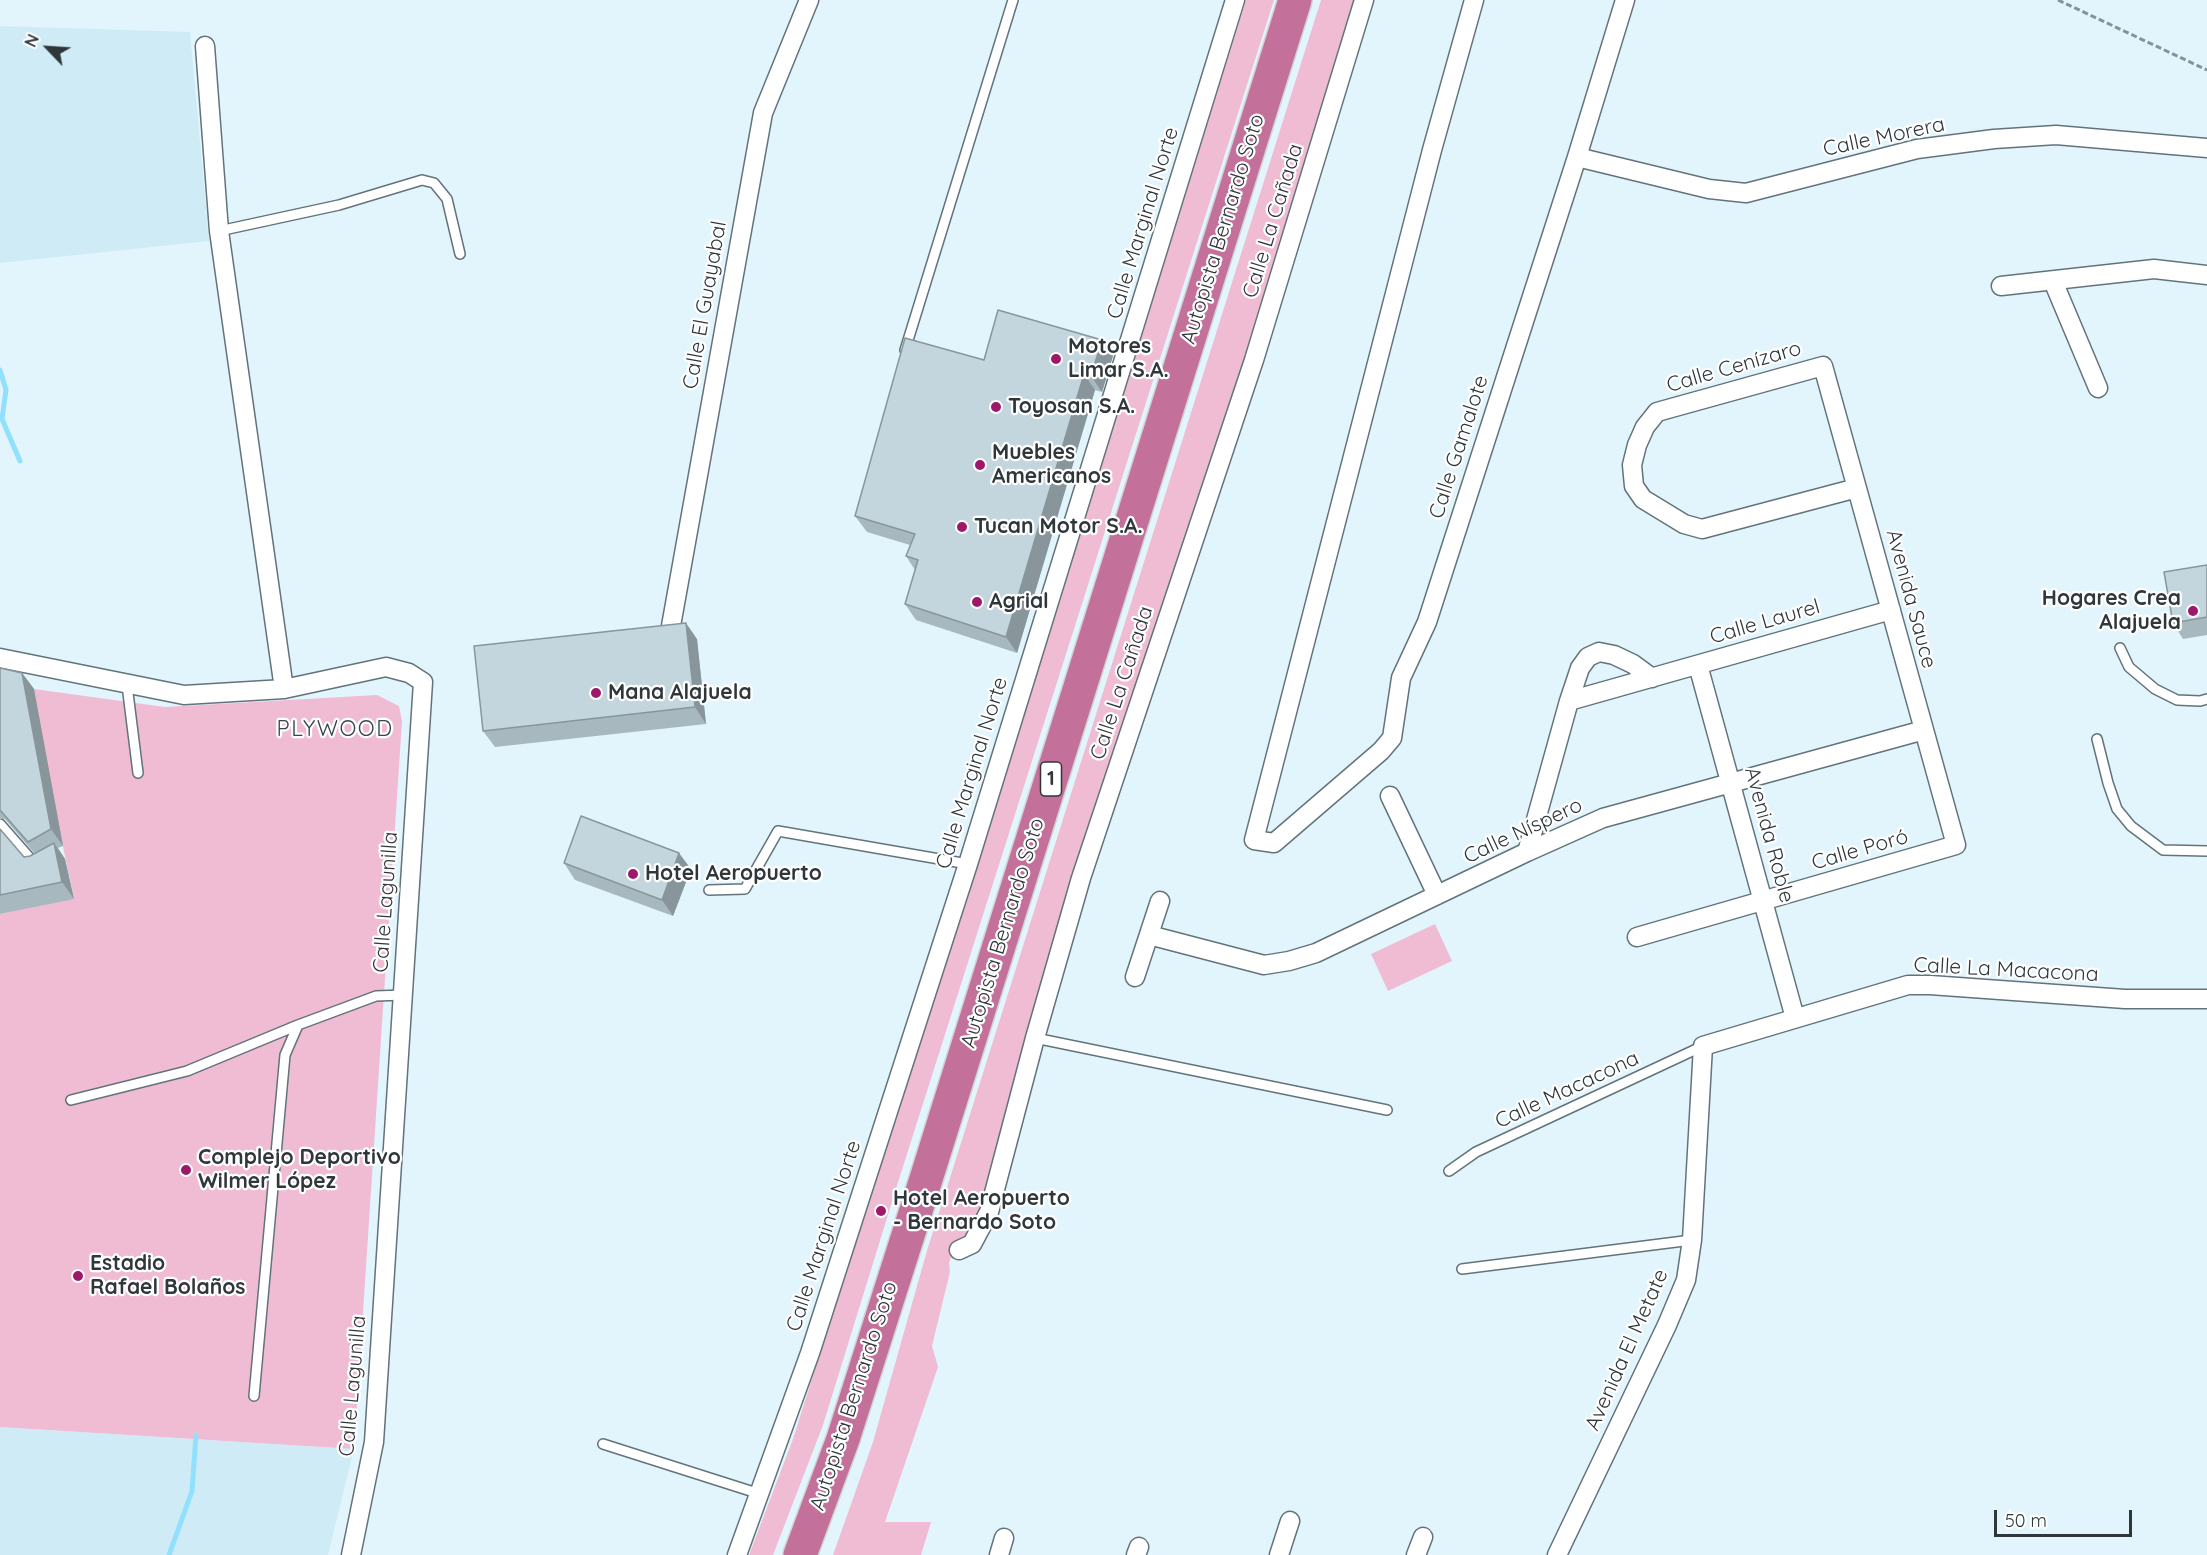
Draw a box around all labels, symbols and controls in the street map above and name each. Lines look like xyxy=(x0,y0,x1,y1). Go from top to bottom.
north arrow xyxy=(18,18,78,78)
text: N xyxy=(20,31,43,50)
street label: Autopista Bernardo Soto xyxy=(1176,111,1270,347)
street label: Calle Morera xyxy=(1821,112,1947,162)
street label: Calle Marginal Norte xyxy=(1102,124,1184,322)
street label: Calle La Cañada xyxy=(1238,141,1308,301)
street label: Calle El Guayabal xyxy=(678,219,732,391)
place label: Motores Limar S.A. xyxy=(1068,334,1169,384)
street label: Calle Cenízaro xyxy=(1664,336,1804,398)
marker: Motores Limar S.A. xyxy=(1049,352,1063,366)
street label: Calle Gamalote xyxy=(1424,372,1494,522)
place label: Toyosan S.A. xyxy=(1008,394,1135,420)
marker: Toyosan S.A. xyxy=(989,400,1003,414)
place label: Muebles Americanos xyxy=(992,440,1111,490)
marker: Muebles Americanos xyxy=(973,458,987,472)
place label: Tucan Motor S.A. xyxy=(974,514,1143,540)
marker: Tucan Motor S.A. xyxy=(955,520,969,534)
street label: Avenida Sauce xyxy=(1880,527,1942,671)
place label: Hogares Crea Alajuela xyxy=(2042,586,2181,636)
place label: Agrial xyxy=(989,589,1049,615)
street label: Calle Laurel xyxy=(1707,594,1823,650)
marker: Agrial xyxy=(970,595,984,609)
street label: Calle La Cañada xyxy=(1085,603,1159,763)
marker: Hogares Crea Alajuela xyxy=(2186,604,2200,618)
street label: Calle Marginal Norte xyxy=(931,674,1013,872)
place label: Mana Alajuela xyxy=(608,680,752,706)
marker: Mana Alajuela xyxy=(589,686,603,700)
district label: PLYWOOD xyxy=(277,716,393,742)
road number: 1 xyxy=(1040,762,1062,796)
street label: Avenida Roble xyxy=(1739,764,1799,906)
street label: Calle Níspero xyxy=(1460,793,1586,869)
street label: Autopista Bernardo Soto xyxy=(956,815,1050,1051)
street label: Calle Poró xyxy=(1809,824,1911,876)
street label: Calle Lagunilla xyxy=(369,831,403,973)
place label: Hotel Aeropuerto xyxy=(645,861,822,887)
marker: Hotel Aeropuerto xyxy=(626,867,640,881)
street label: Calle La Macacona xyxy=(1913,953,2099,987)
street label: Calle Macacona xyxy=(1491,1046,1643,1134)
street label: Calle Marginal Norte xyxy=(781,1137,867,1335)
place label: Complejo Deportivo Wilmer López xyxy=(198,1145,401,1195)
marker: Complejo Deportivo Wilmer López xyxy=(179,1163,193,1177)
place label: Hotel Aeropuerto - Bernardo Soto xyxy=(893,1186,1070,1236)
marker: Hotel Aeropuerto - Bernardo Soto xyxy=(874,1204,888,1218)
place label: Estadio Rafael Bolaños xyxy=(90,1251,245,1301)
street label: Avenida El Metate xyxy=(1580,1265,1674,1435)
marker: Estadio Rafael Bolaños xyxy=(71,1269,85,1283)
street label: Autopista Bernardo Soto xyxy=(805,1278,903,1514)
street label: Calle Lagunilla xyxy=(334,1315,372,1457)
scale bar xyxy=(1997,1498,2135,1536)
text: 50 m xyxy=(2005,1509,2047,1532)

